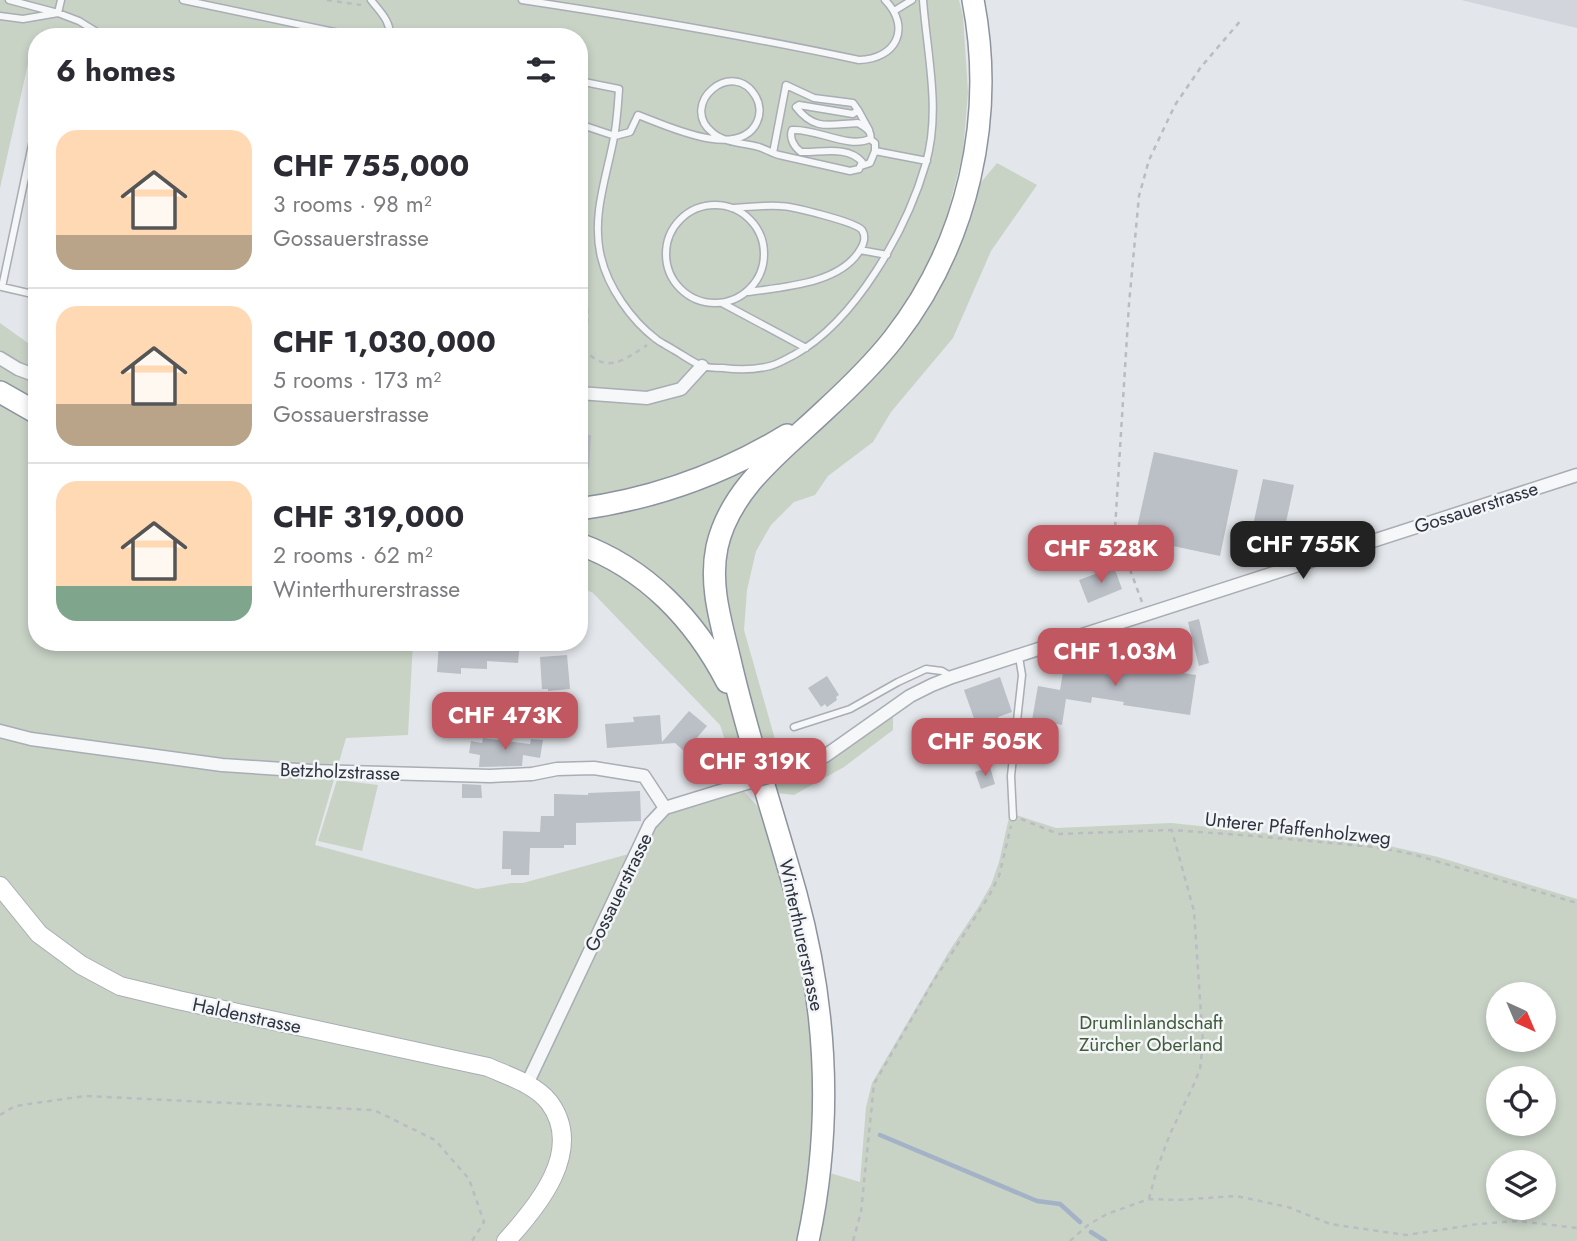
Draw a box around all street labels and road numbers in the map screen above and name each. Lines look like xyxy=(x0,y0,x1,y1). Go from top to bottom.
street label: Gossauerstrasse xyxy=(1411,475,1542,540)
street label: Betzholzstrasse xyxy=(279,756,401,787)
street label: Unterer Pfaffenholzweg xyxy=(1204,805,1392,852)
street label: Gossauerstrasse xyxy=(578,828,659,956)
street label: Winterthurerstrasse xyxy=(772,857,831,1014)
street label: Haldenstrasse xyxy=(190,991,304,1040)

